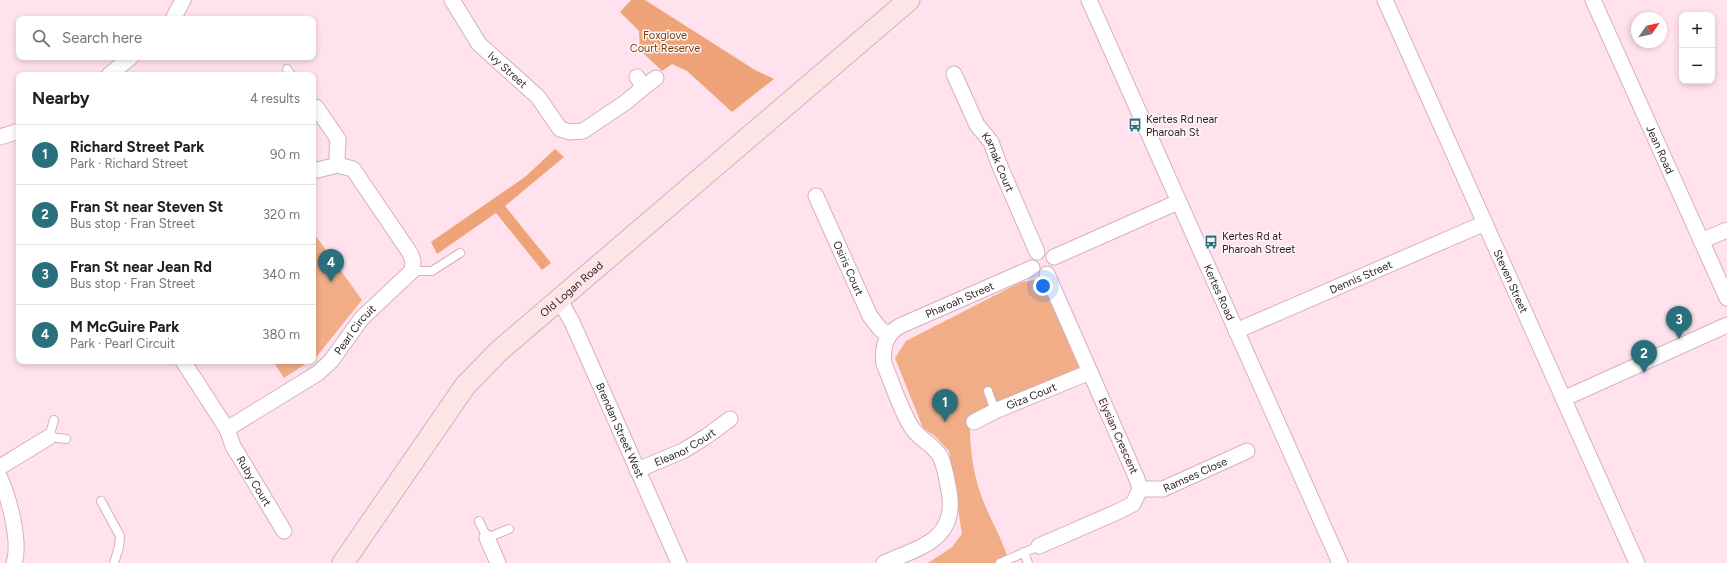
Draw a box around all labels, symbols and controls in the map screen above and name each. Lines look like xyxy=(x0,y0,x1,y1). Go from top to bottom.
north arrow xyxy=(1631,12,1667,48)
map controls xyxy=(1679,12,1715,84)
button: + xyxy=(1679,12,1715,48)
search box xyxy=(16,16,316,60)
icon: search xyxy=(30,27,52,49)
text: Search here xyxy=(62,29,142,47)
park label: Foxglove Court Reserve xyxy=(630,29,700,55)
button: − xyxy=(1679,48,1715,84)
street label: Ivy Street xyxy=(485,49,530,91)
text: Nearby xyxy=(32,88,90,108)
text: 4 results xyxy=(250,91,300,106)
place label: Kertes Rd near Pharoah St xyxy=(1146,113,1218,139)
bus stop icon: Kertes Rd near Pharoah St xyxy=(1127,117,1143,133)
street label: Jean Road xyxy=(1644,123,1677,176)
street label: Karnak Court xyxy=(979,129,1017,194)
text: Richard Street Park xyxy=(70,138,204,156)
text: 1 xyxy=(42,147,48,162)
text: 90 m xyxy=(270,147,300,162)
text: Park · Richard Street xyxy=(70,156,188,171)
text: Fran St near Steven St xyxy=(70,198,223,216)
text: 2 xyxy=(41,207,49,222)
text: 320 m xyxy=(263,207,300,222)
text: Bus stop · Fran Street xyxy=(70,216,195,231)
place label: Kertes Rd at Pharoah Street xyxy=(1222,230,1295,256)
bus stop icon: Kertes Rd at Pharoah Street xyxy=(1203,234,1219,250)
street label: Osiris Court xyxy=(830,239,866,297)
street label: Steven Street xyxy=(1491,247,1531,315)
pin: 4 xyxy=(318,249,344,282)
text: Fran St near Jean Rd xyxy=(70,258,212,276)
street label: Dennis Street xyxy=(1327,258,1394,296)
street label: Old Logan Road xyxy=(537,259,605,320)
street label: Kertes Road xyxy=(1201,262,1237,322)
text: 3 xyxy=(41,267,49,282)
text: 340 m xyxy=(262,267,300,282)
text: Bus stop · Fran Street xyxy=(70,276,195,291)
your location xyxy=(1033,276,1053,296)
street label: Pharoah Street xyxy=(923,279,996,321)
street label: Pearl Circuit xyxy=(331,302,378,357)
pin: 3 xyxy=(1666,306,1692,339)
text: M McGuire Park xyxy=(70,318,179,336)
text: 4 xyxy=(41,327,49,342)
text: 380 m xyxy=(262,327,300,342)
text: Park · Pearl Circuit xyxy=(70,336,175,351)
pin: 2 xyxy=(1631,340,1657,373)
street label: Giza Court xyxy=(1004,380,1058,412)
street label: Brendan Street West xyxy=(593,381,647,480)
pin: 1 xyxy=(932,389,958,422)
street label: Elysian Crescent xyxy=(1095,396,1141,476)
street label: Eleanor Court xyxy=(652,425,718,469)
street label: Ruby Court xyxy=(234,454,274,509)
street label: Ramses Close xyxy=(1161,454,1229,495)

